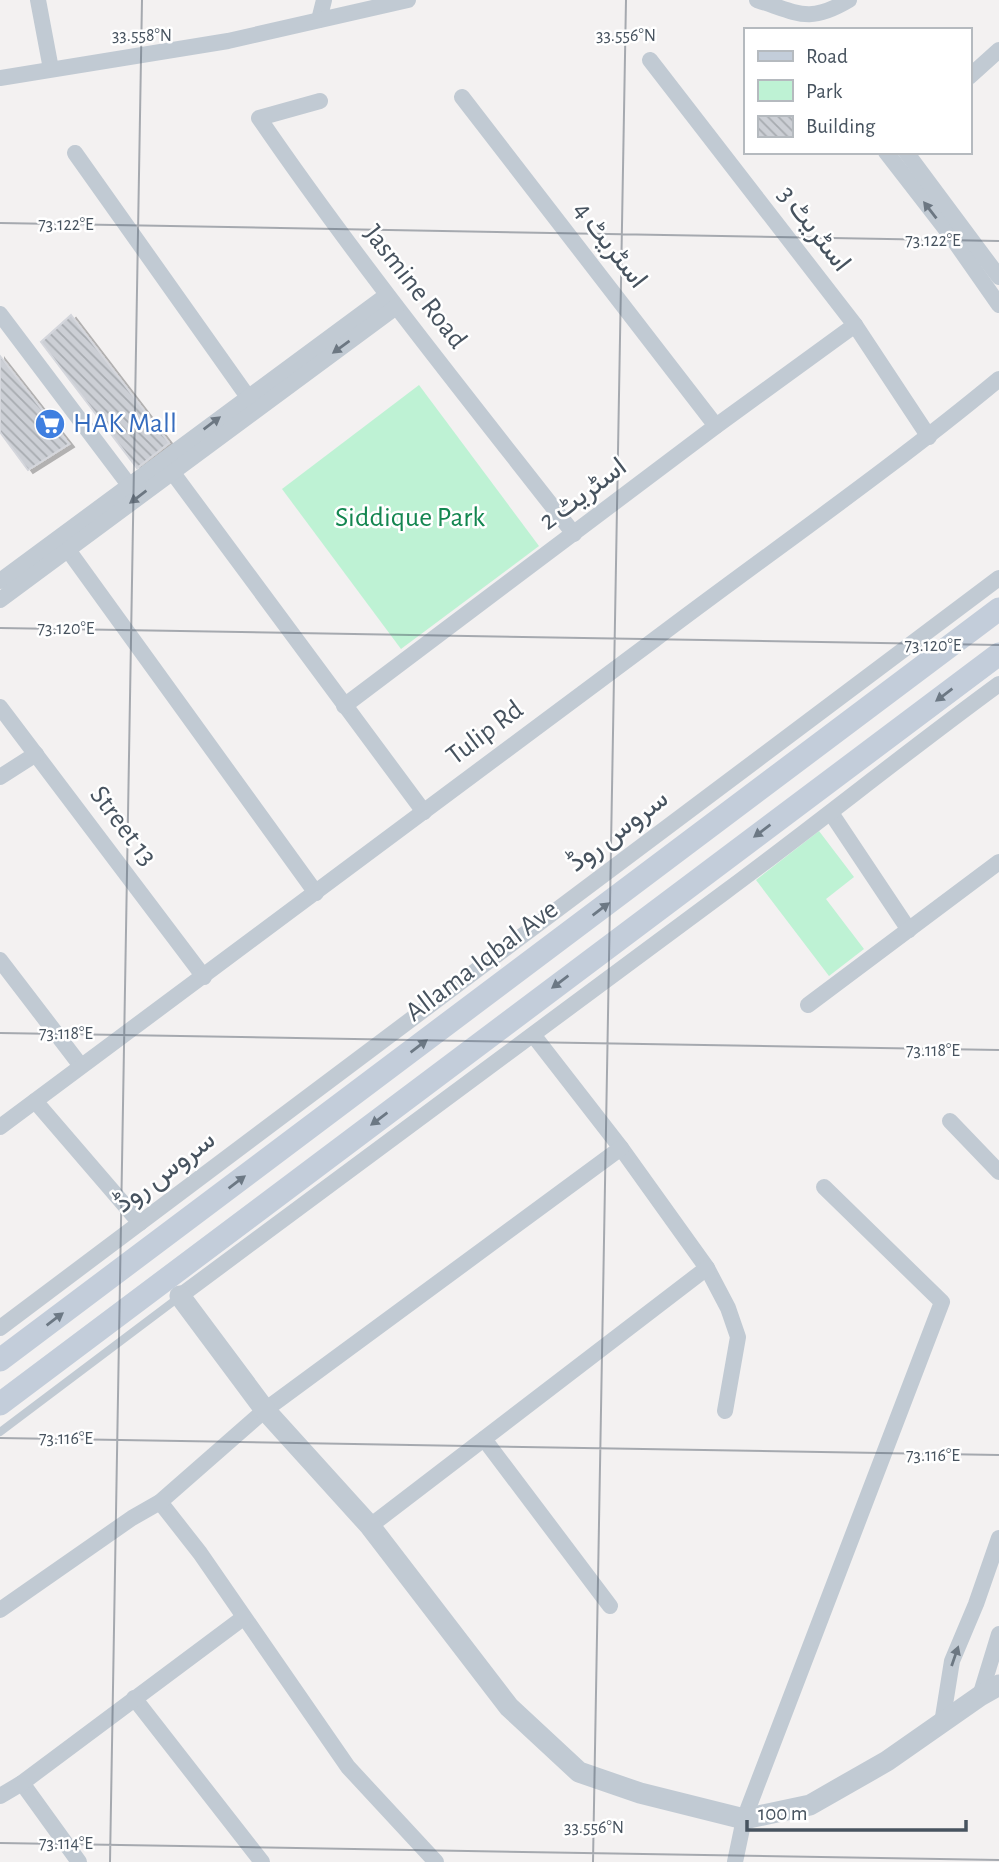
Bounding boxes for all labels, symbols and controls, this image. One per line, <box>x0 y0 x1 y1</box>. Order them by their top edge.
text: 33.558°N <box>112 27 172 45</box>
text: 33.556°N <box>596 27 656 45</box>
legend <box>744 28 971 154</box>
text: Road <box>806 46 848 67</box>
text: Park <box>806 81 843 102</box>
text: Building <box>806 116 876 137</box>
street label: اسٹریٹ 3 <box>771 181 856 278</box>
street label: اسٹریٹ 4 <box>566 196 652 295</box>
one-way arrow <box>923 201 938 219</box>
text: 73.122°E <box>38 216 94 234</box>
street label: Jasmine Road <box>358 220 472 354</box>
text: 73.122°E <box>905 232 961 250</box>
one-way arrow <box>332 340 350 354</box>
supermarket icon: HAK Mall <box>33 407 67 441</box>
place label: HAK Mall <box>73 410 177 438</box>
one-way arrow <box>202 416 221 430</box>
street label: اسٹریٹ 2 <box>534 452 633 537</box>
one-way arrow <box>129 490 148 504</box>
park label: Siddique Park <box>335 504 485 532</box>
text: 73.120°E <box>38 620 95 638</box>
text: 73.120°E <box>905 637 962 655</box>
one-way arrow <box>935 688 953 702</box>
street label: Tulip Rd <box>442 695 528 771</box>
street label: Street 13 <box>84 781 162 871</box>
street label: سروس روڈ <box>562 784 675 879</box>
one-way arrow <box>753 824 771 838</box>
street label: Allama Iqbal Ave <box>401 895 563 1027</box>
one-way arrow <box>591 902 609 917</box>
one-way arrow <box>552 975 570 990</box>
text: 73.118°E <box>39 1025 93 1043</box>
one-way arrow <box>409 1038 427 1053</box>
text: 73.118°E <box>906 1042 960 1060</box>
one-way arrow <box>369 1112 388 1126</box>
street label: سروس روڈ <box>109 1125 222 1220</box>
one-way arrow <box>228 1176 246 1190</box>
one-way arrow <box>45 1311 63 1326</box>
text: 73.116°E <box>39 1430 93 1448</box>
text: 73.116°E <box>906 1447 960 1465</box>
one-way arrow <box>950 1646 961 1667</box>
scale bar <box>747 1788 966 1832</box>
text: 100 m <box>758 1803 808 1824</box>
text: 33.556°N <box>564 1819 624 1837</box>
text: 73.114°E <box>39 1835 93 1853</box>

